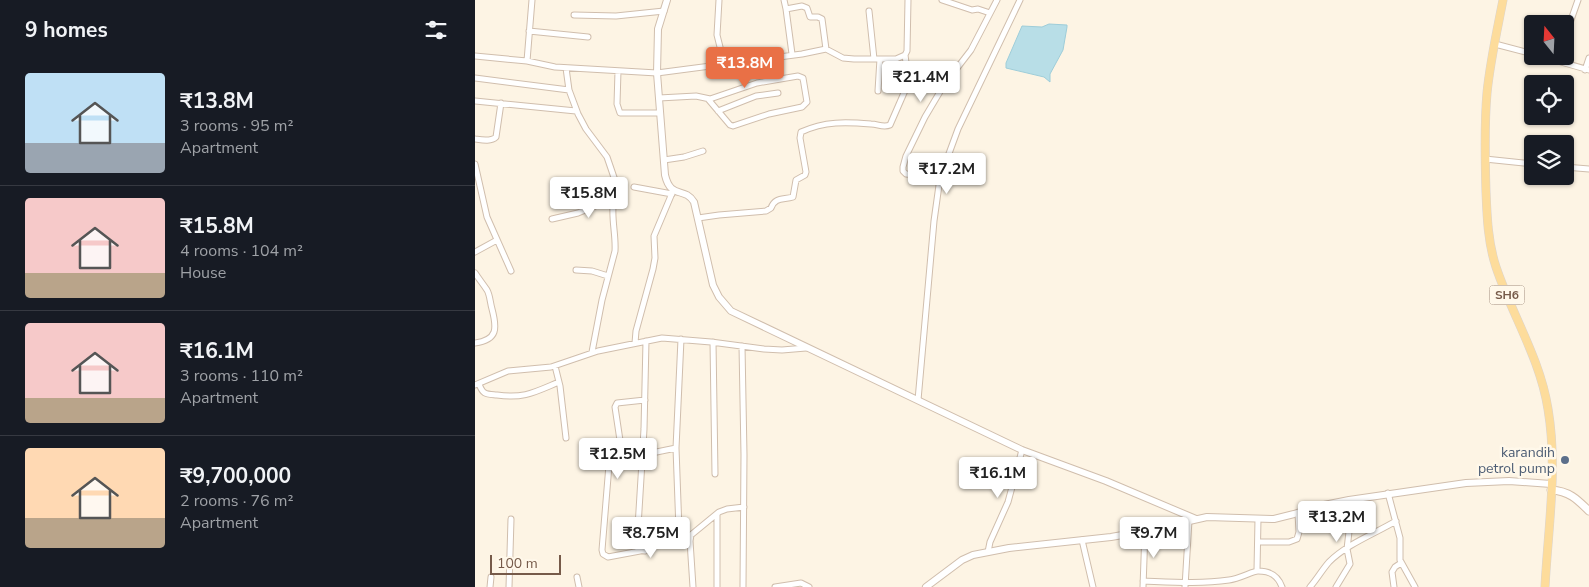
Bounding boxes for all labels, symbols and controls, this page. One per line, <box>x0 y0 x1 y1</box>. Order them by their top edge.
north arrow <box>1524 15 1574 65</box>
map controls <box>1524 15 1574 185</box>
text: 9 homes <box>25 16 108 44</box>
icon: filters <box>422 16 450 44</box>
pin: ₹13.8M <box>704 46 786 89</box>
text: ₹13.8M <box>717 52 773 74</box>
pin: ₹21.4M <box>880 61 962 103</box>
text: ₹21.4M <box>893 66 949 88</box>
button: locate <box>1524 75 1574 125</box>
text: ₹13.8M <box>180 87 254 115</box>
icon: home <box>65 93 125 153</box>
text: 3 rooms · 95 m² <box>180 115 293 137</box>
button: layers <box>1524 135 1574 185</box>
text: Apartment <box>180 137 258 159</box>
pin: ₹17.2M <box>906 152 988 195</box>
text: ₹17.2M <box>919 158 975 180</box>
pin: ₹15.8M <box>548 176 630 219</box>
text: ₹15.8M <box>561 182 617 204</box>
text: ₹15.8M <box>180 212 254 240</box>
icon: home <box>65 218 125 278</box>
text: 4 rooms · 104 m² <box>180 240 303 262</box>
text: House <box>180 262 226 284</box>
road number: SH6 <box>1489 286 1525 304</box>
text: ₹16.1M <box>180 337 254 365</box>
icon: home <box>65 343 125 403</box>
text: 3 rooms · 110 m² <box>180 365 303 387</box>
text: Apartment <box>180 387 258 409</box>
pin: ₹12.5M <box>577 438 659 480</box>
text: ₹12.5M <box>590 443 646 465</box>
place label: karandih petrol pump <box>1478 443 1555 478</box>
marker: karandih petrol pump <box>1559 454 1571 466</box>
pin: ₹16.1M <box>957 456 1039 499</box>
text: ₹9,700,000 <box>180 462 291 490</box>
text: ₹16.1M <box>970 462 1026 484</box>
icon: home <box>65 468 125 528</box>
text: 2 rooms · 76 m² <box>180 490 293 512</box>
pin: ₹13.2M <box>1296 500 1378 543</box>
text: ₹13.2M <box>1309 506 1365 528</box>
text: Apartment <box>180 512 258 534</box>
pin: ₹8.75M <box>610 516 692 559</box>
pin: ₹9.7M <box>1119 516 1189 559</box>
text: ₹8.75M <box>623 522 679 544</box>
text: ₹9.7M <box>1131 522 1177 544</box>
scale bar <box>490 552 561 575</box>
text: 100 m <box>497 554 538 573</box>

